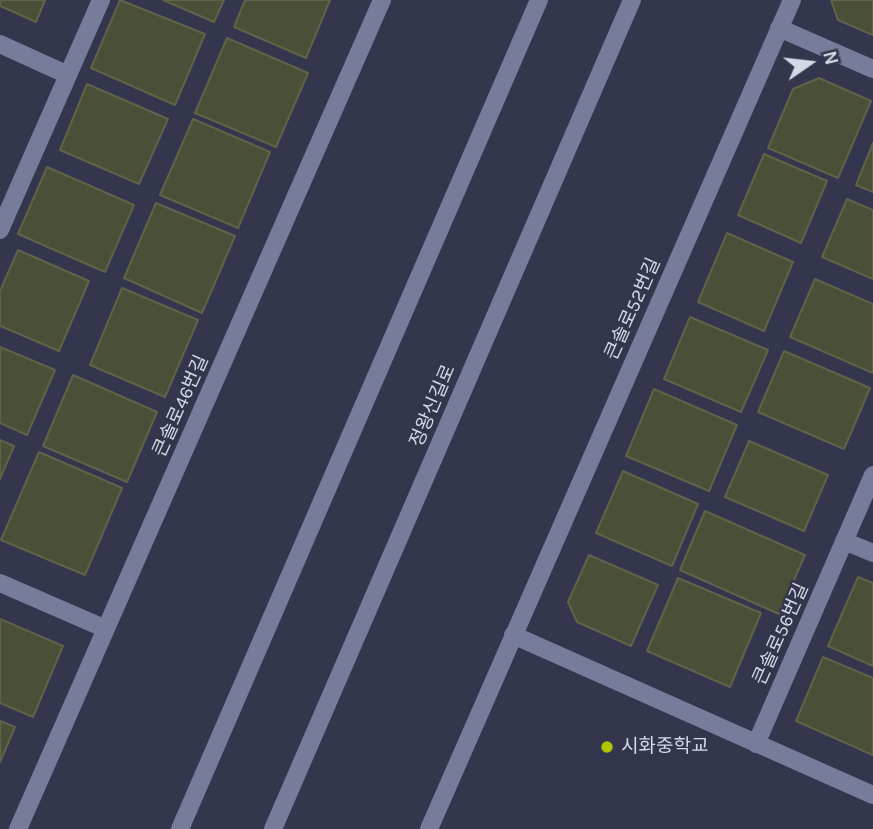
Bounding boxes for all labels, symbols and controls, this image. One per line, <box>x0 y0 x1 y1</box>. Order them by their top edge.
north arrow <box>775 28 845 98</box>
text: N <box>818 49 843 67</box>
street label: 큰솔로52번길 <box>600 255 666 363</box>
street label: 큰솔로46번길 <box>148 352 214 460</box>
street label: 정왕신길로 <box>405 361 461 451</box>
street label: 큰솔로56번길 <box>748 580 814 688</box>
place label: 시화중학교 <box>621 736 708 758</box>
marker: 시화중학교 <box>599 739 615 755</box>

